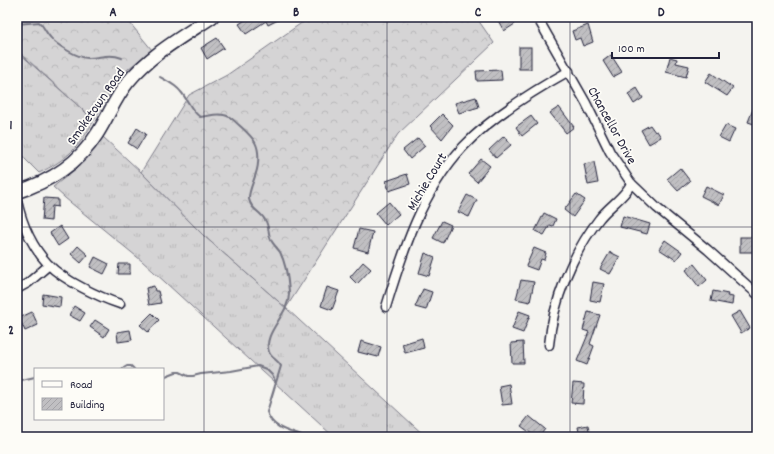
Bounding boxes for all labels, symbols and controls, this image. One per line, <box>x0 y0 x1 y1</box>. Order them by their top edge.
text: A <box>109 4 117 23</box>
text: B <box>293 4 299 23</box>
text: C <box>475 4 482 23</box>
text: D <box>658 4 665 23</box>
scale bar <box>612 34 719 60</box>
text: 100 m <box>618 41 645 58</box>
street label: Smoketown Road <box>63 64 131 150</box>
street label: Chancellor Drive <box>582 83 641 169</box>
text: 1 <box>10 117 13 136</box>
street label: Michie Court <box>403 149 453 215</box>
text: 2 <box>8 322 14 341</box>
legend <box>34 368 164 420</box>
text: Road <box>70 377 92 394</box>
text: Building <box>70 397 105 414</box>

